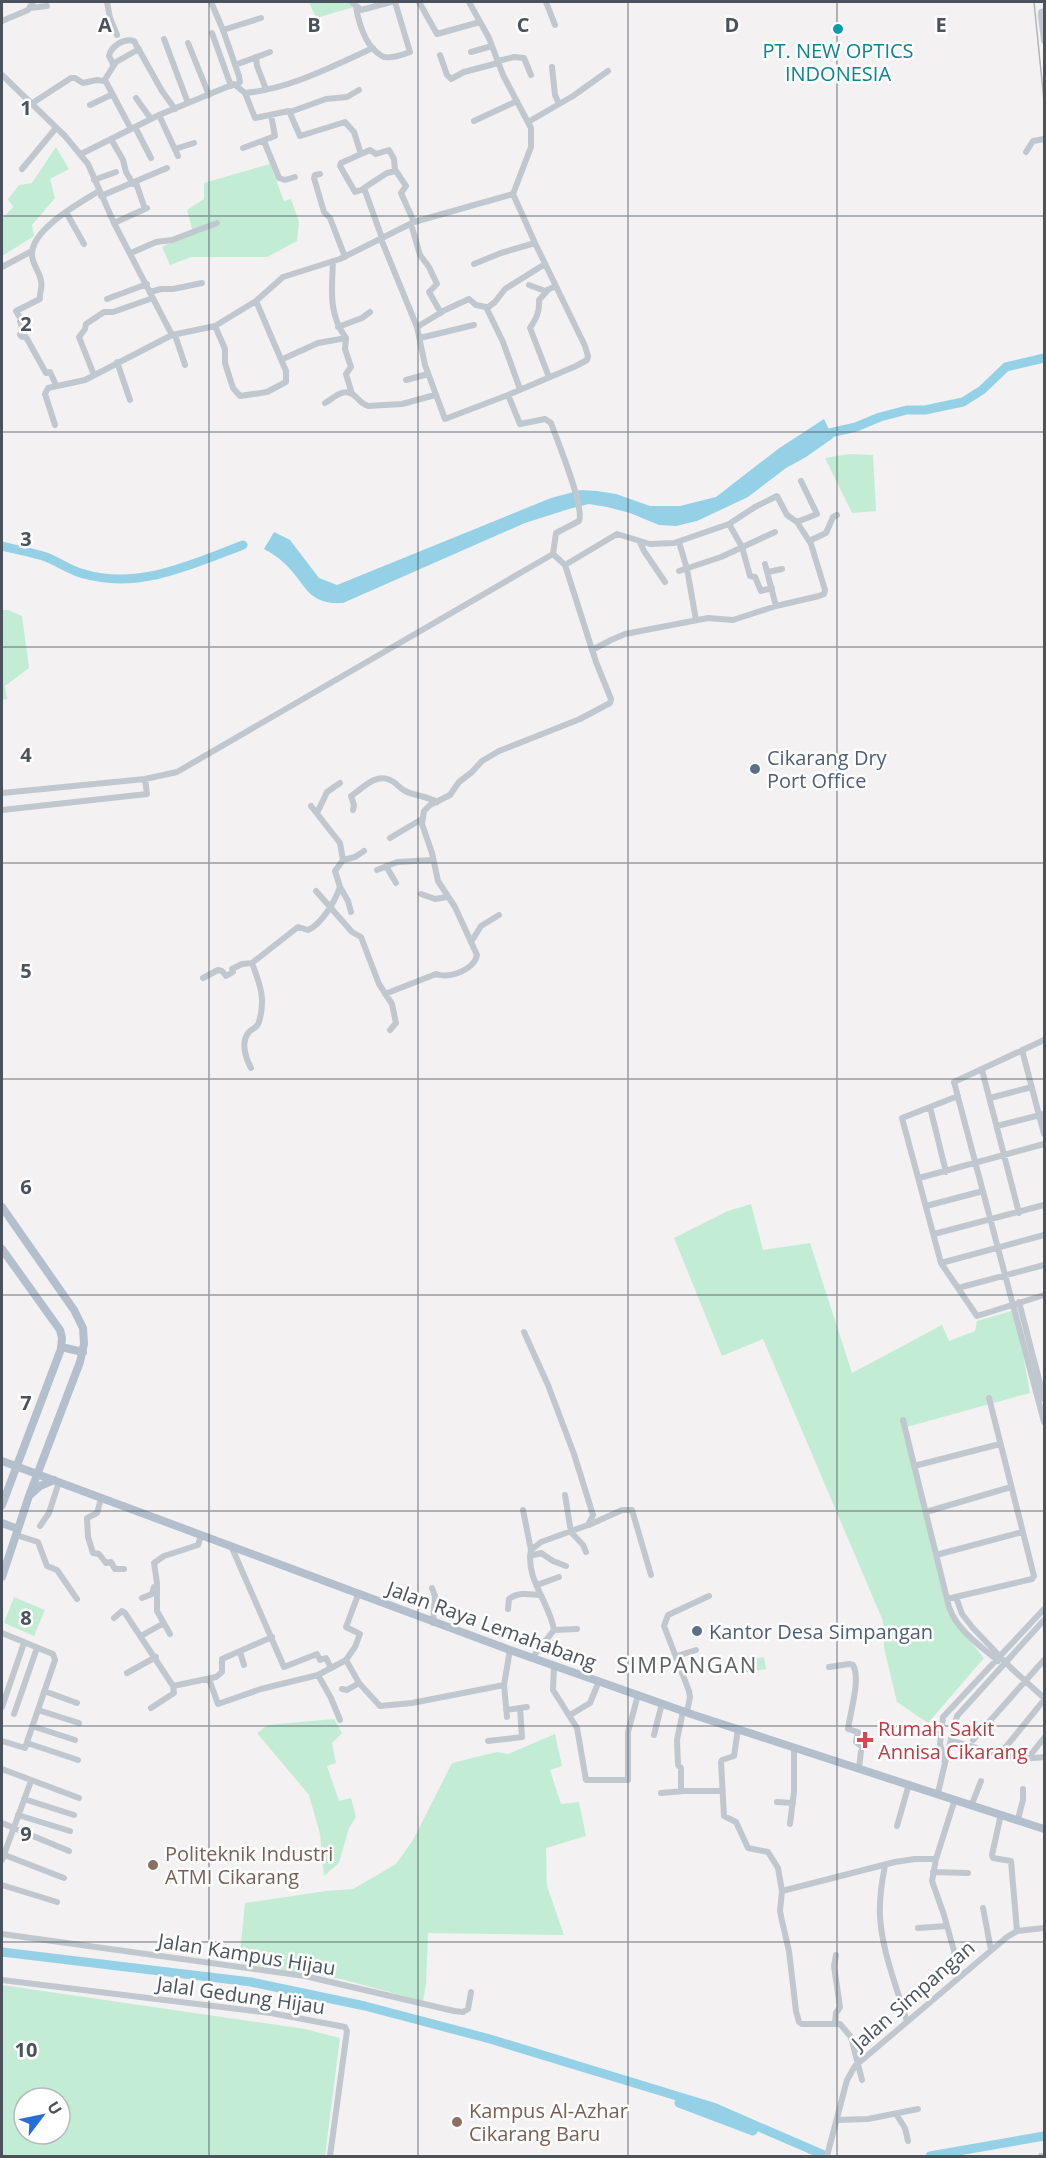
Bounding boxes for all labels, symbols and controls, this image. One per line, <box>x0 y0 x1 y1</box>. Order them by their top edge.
text: A <box>98 11 112 38</box>
text: B <box>307 11 321 38</box>
text: C <box>517 11 530 38</box>
text: D <box>725 11 739 38</box>
text: E <box>935 11 947 38</box>
marker: PT. NEW OPTICS INDONESIA <box>831 22 845 36</box>
place label: PT. NEW OPTICS INDONESIA <box>762 37 914 87</box>
text: 1 <box>20 94 32 121</box>
text: 2 <box>20 310 32 337</box>
text: 3 <box>20 525 32 552</box>
text: 4 <box>20 741 32 768</box>
place label: Cikarang Dry Port Office <box>767 744 888 794</box>
marker: Cikarang Dry Port Office <box>748 762 762 776</box>
text: 5 <box>20 957 32 984</box>
text: 6 <box>20 1173 32 1200</box>
text: 7 <box>20 1389 32 1416</box>
street label: Jalan Raya Lemahabang <box>382 1574 601 1676</box>
text: 8 <box>20 1604 32 1631</box>
place label: Kantor Desa Simpangan <box>709 1618 933 1645</box>
marker: Kantor Desa Simpangan <box>690 1624 704 1638</box>
district label: SIMPANGAN <box>616 1649 758 1679</box>
place label: Rumah Sakit Annisa Cikarang <box>878 1715 1028 1765</box>
marker: Rumah Sakit Annisa Cikarang <box>856 1731 874 1749</box>
text: 9 <box>20 1820 32 1847</box>
place label: Politeknik Industri ATMI Cikarang <box>165 1840 333 1890</box>
marker: Politeknik Industri ATMI Cikarang <box>146 1858 160 1872</box>
street label: Jalan Kampus Hijau <box>154 1926 338 1981</box>
street label: Jalan Simpangan <box>844 1934 980 2057</box>
street label: Jalal Gedung Hijau <box>153 1970 327 2020</box>
text: 10 <box>15 2036 37 2063</box>
north arrow <box>12 2086 72 2146</box>
text: U <box>42 2097 67 2119</box>
place label: Kampus Al-Azhar Cikarang Baru <box>469 2097 628 2147</box>
marker: Kampus Al-Azhar Cikarang Baru <box>450 2115 464 2129</box>

